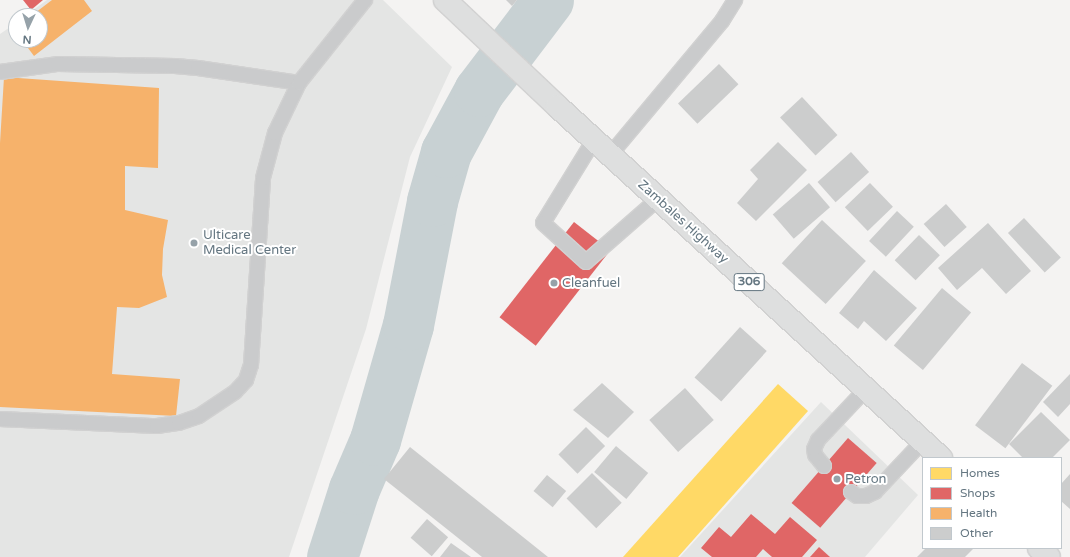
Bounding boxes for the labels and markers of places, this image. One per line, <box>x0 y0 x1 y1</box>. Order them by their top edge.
place label: Ulticare Medical Center <box>203 228 296 259</box>
marker: Ulticare Medical Center <box>188 237 200 249</box>
place label: Cleanfuel <box>562 275 620 291</box>
marker: Cleanfuel <box>549 278 559 288</box>
place label: Petron <box>845 471 886 487</box>
marker: Petron <box>832 474 842 484</box>

